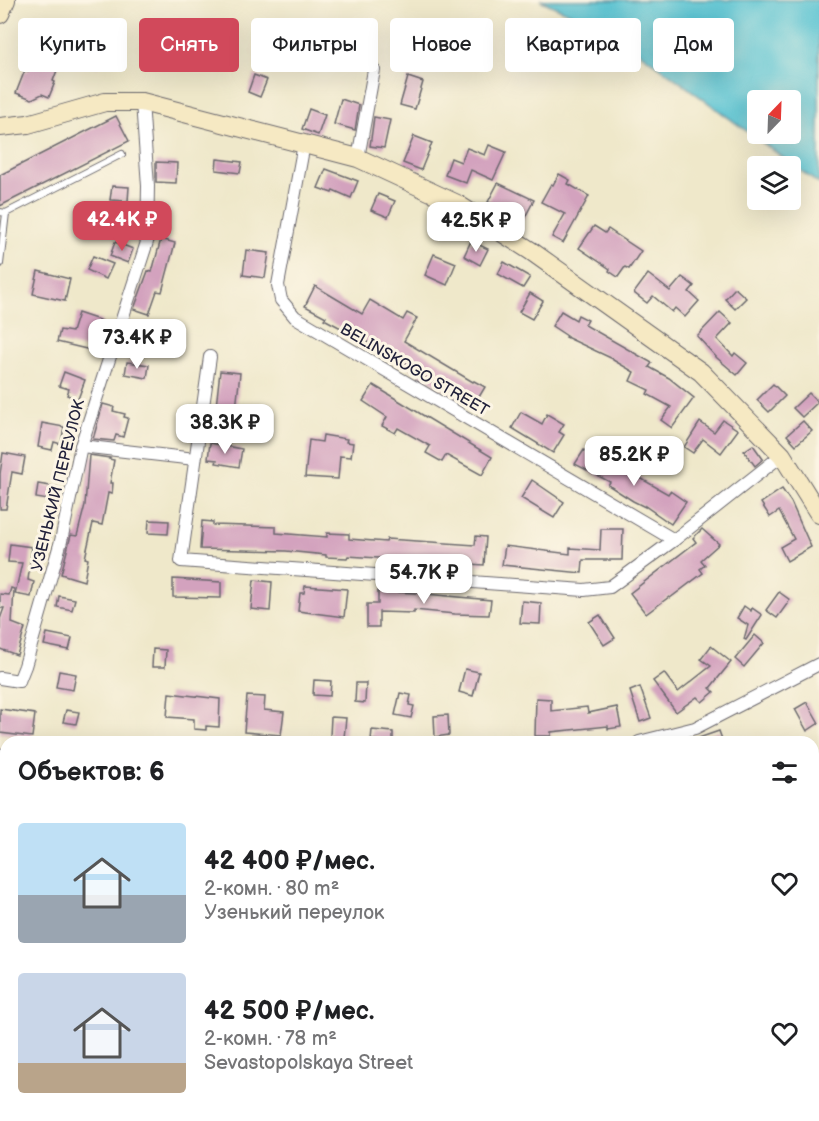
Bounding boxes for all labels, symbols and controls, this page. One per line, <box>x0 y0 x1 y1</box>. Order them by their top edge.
chip: Купить <box>18 18 127 72</box>
chip: Снять <box>139 18 239 72</box>
chip: Фильтры <box>251 18 378 72</box>
chip: Новое <box>390 18 493 72</box>
chip: Квартира <box>505 18 641 72</box>
chip: Дом <box>653 18 734 72</box>
north arrow <box>747 90 801 144</box>
map controls <box>747 90 801 210</box>
button: layers <box>747 156 801 210</box>
pin: 42.4K ₽ <box>67 201 177 252</box>
pin: 42.5K ₽ <box>421 202 531 253</box>
text: 42.4K ₽ <box>87 208 157 232</box>
text: 42.5K ₽ <box>441 209 511 233</box>
pin: 73.4K ₽ <box>82 319 192 370</box>
street label: BELINSKOGO STREET <box>336 320 492 421</box>
text: 73.4K ₽ <box>102 326 172 350</box>
street label: УЗЕНЬКИЙ ПЕРЕУЛОК <box>28 397 89 573</box>
pin: 38.3K ₽ <box>170 404 280 455</box>
text: 38.3K ₽ <box>190 411 260 435</box>
pin: 85.2K ₽ <box>579 436 689 487</box>
text: 85.2K ₽ <box>599 443 669 467</box>
pin: 54.7K ₽ <box>369 554 479 605</box>
text: 54.7K ₽ <box>389 561 459 585</box>
icon: filters <box>768 756 801 789</box>
text: Объектов: 6 <box>18 757 165 788</box>
text: 42 400 ₽/мес. <box>204 846 375 877</box>
icon: home <box>66 847 138 919</box>
icon: heart <box>768 867 801 900</box>
text: 2-комн. · 80 m² <box>204 877 339 901</box>
text: Узенький переулок <box>204 901 384 925</box>
text: 42 500 ₽/мес. <box>204 996 375 1027</box>
icon: home <box>66 997 138 1069</box>
icon: heart <box>768 1017 801 1050</box>
text: 2-комн. · 78 m² <box>204 1027 337 1051</box>
text: Sevastopolskaya Street <box>204 1051 413 1075</box>

